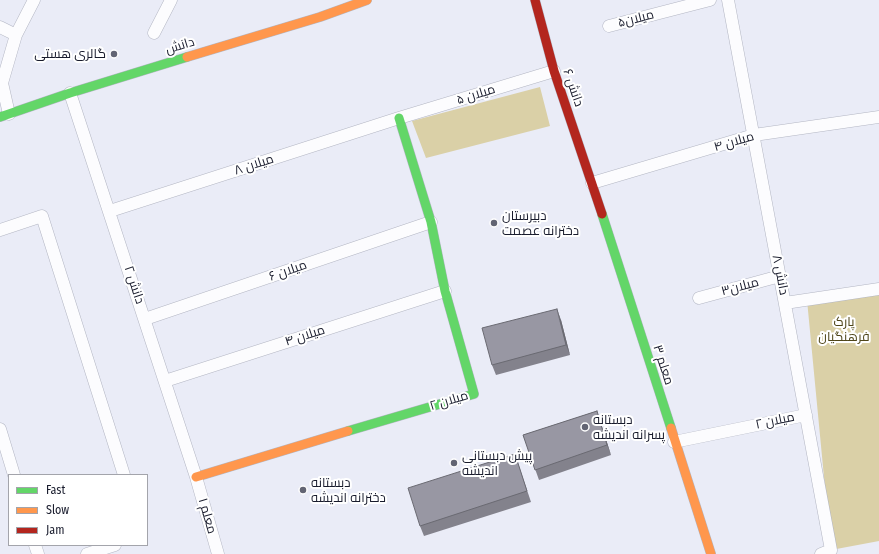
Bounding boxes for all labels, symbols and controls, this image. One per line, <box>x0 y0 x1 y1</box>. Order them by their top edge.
street label: میلان۵ <box>616 7 656 31</box>
street label: دانش <box>164 34 196 58</box>
place label: گالری هستی <box>34 46 106 62</box>
marker: گالری هستی <box>109 49 119 59</box>
street label: دانش ۶ <box>559 67 587 109</box>
street label: میلان ۵ <box>455 82 497 108</box>
street label: میلان ۴ <box>712 129 756 155</box>
street label: میلان ۸ <box>232 151 276 179</box>
place label: دبیرستان دخترانه عصمت <box>502 208 579 239</box>
marker: دبیرستان دخترانه عصمت <box>489 218 499 228</box>
street label: دانش ۸ <box>768 254 792 296</box>
street label: میلان ۶ <box>267 257 309 285</box>
street label: دانش ۲ <box>120 264 148 306</box>
street label: میلان۳ <box>719 275 761 299</box>
park label: پارک فرهنگیان <box>818 314 870 345</box>
street label: میلان ۴ <box>283 322 327 350</box>
street label: معلم ۳ <box>649 343 677 387</box>
street label: میلان ۲ <box>428 388 470 414</box>
street label: میلان ۲ <box>754 409 796 433</box>
place label: دبستانه پسرانه اندیشه <box>593 412 665 443</box>
marker: دبستانه پسرانه اندیشه <box>580 422 590 432</box>
place label: پیش دبستانی اندیشه <box>462 448 532 479</box>
marker: پیش دبستانی اندیشه <box>449 458 459 468</box>
legend <box>8 474 148 546</box>
place label: دبستانه دخترانه اندیشه <box>311 475 386 506</box>
text: Fast <box>46 483 65 497</box>
marker: دبستانه دخترانه اندیشه <box>298 485 308 495</box>
street label: معلم ۱ <box>195 496 219 536</box>
text: Slow <box>46 503 69 517</box>
text: Jam <box>46 523 64 537</box>

